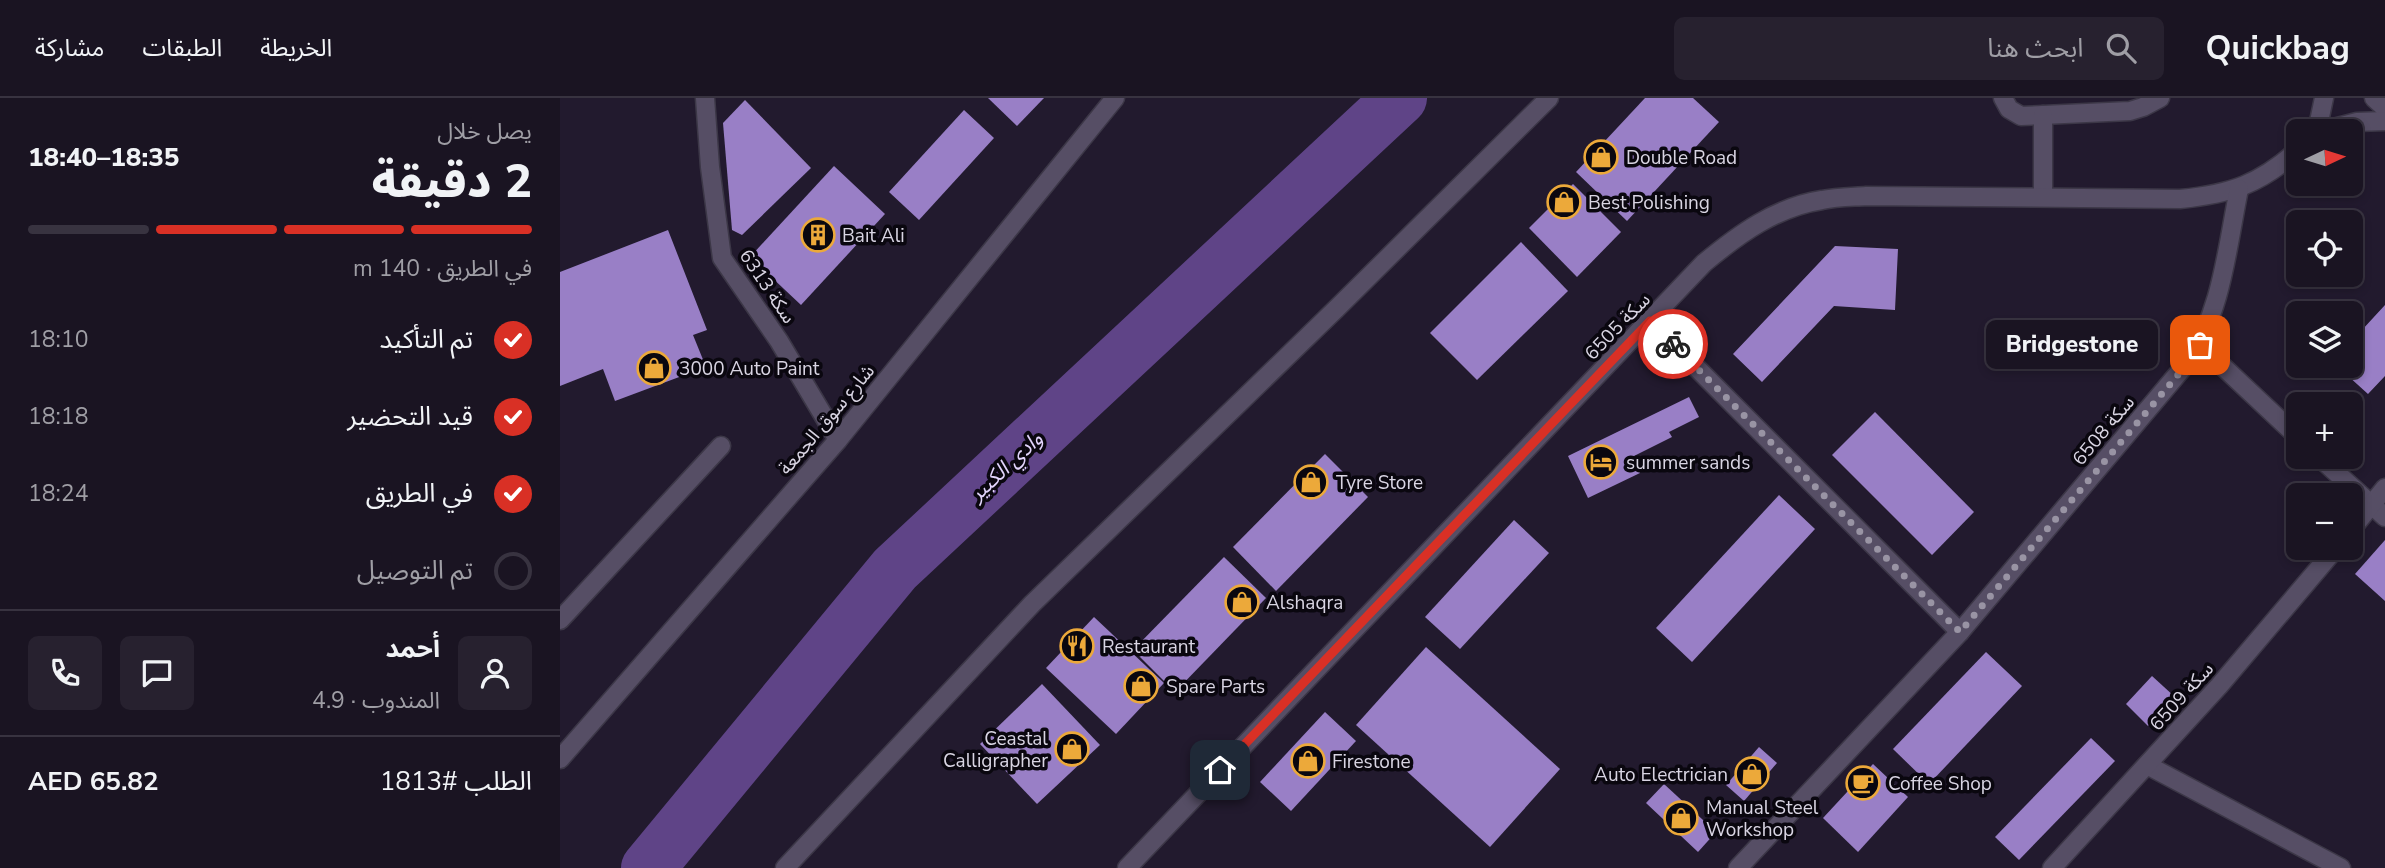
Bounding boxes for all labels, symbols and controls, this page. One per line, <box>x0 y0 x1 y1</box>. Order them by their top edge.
search box <box>1674 17 2164 80</box>
text: Quickbag <box>2206 26 2350 71</box>
icon: search <box>2102 29 2140 67</box>
text: ابحث هنا <box>1987 31 2084 66</box>
text: مشاركة <box>35 32 104 64</box>
text: الطبقات <box>142 32 222 64</box>
text: الخريطة <box>260 32 332 64</box>
text: يصل خلال <box>437 116 532 147</box>
north arrow <box>2286 119 2362 196</box>
map controls <box>2286 119 2363 560</box>
shop icon: Double Road <box>1582 138 1620 176</box>
text: 18:35–18:40 <box>28 140 179 175</box>
place label: Double Road <box>1626 145 1737 171</box>
text: 2 دقيقة <box>371 150 532 213</box>
shop icon: Best Polishing <box>1545 183 1583 221</box>
place label: Best Polishing <box>1588 190 1710 216</box>
button: locate <box>2286 210 2363 287</box>
building icon: Bait Ali <box>799 216 837 254</box>
place label: Bait Ali <box>842 223 905 249</box>
street label: سكة 6313 <box>733 244 802 329</box>
text: في الطريق · 140 m <box>353 253 532 284</box>
street label: سكة 6505 <box>1579 287 1656 366</box>
button: layers <box>2286 301 2363 378</box>
courier <box>1638 309 1708 379</box>
pin <box>2170 315 2230 375</box>
callout: Bridgestone <box>1986 320 2158 370</box>
icon: check <box>494 321 532 359</box>
text: تم التأكيد <box>380 322 473 357</box>
text: 18:10 <box>28 324 88 355</box>
icon: bike <box>1654 325 1692 363</box>
icon: bag <box>2181 326 2219 364</box>
text: Bridgestone <box>2006 329 2138 360</box>
shop icon: 3000 Auto Paint <box>635 349 673 387</box>
place label: 3000 Auto Paint <box>679 356 820 382</box>
street label: شارع سوق الجمعة <box>773 359 881 480</box>
street label: سكة 6508 <box>2067 390 2141 471</box>
button: + <box>2286 392 2363 469</box>
icon: check <box>494 398 532 436</box>
text: قيد التحضير <box>347 399 473 434</box>
text: 18:18 <box>28 401 88 432</box>
water label: وادي الكبير <box>962 425 1050 510</box>
hotel icon: summer sands <box>1582 443 1620 481</box>
place label: summer sands <box>1626 450 1750 476</box>
shop icon: Tyre Store <box>1292 463 1330 501</box>
place label: Tyre Store <box>1336 470 1423 496</box>
icon: check <box>494 475 532 513</box>
text: في الطريق <box>366 476 473 511</box>
text: 18:24 <box>28 478 88 509</box>
button: − <box>2286 483 2363 560</box>
text: تم التوصيل <box>357 553 473 588</box>
shop icon: Alshaqra <box>1223 583 1261 621</box>
place label: Alshaqra <box>1266 590 1343 616</box>
restaurant icon: Restaurant <box>1058 627 1096 665</box>
text: أحمد <box>386 631 440 666</box>
place label: Restaurant <box>1102 634 1196 660</box>
button: phone <box>28 636 102 710</box>
button: chat <box>120 636 194 710</box>
button: person <box>458 636 532 710</box>
street label: سكة 6509 <box>2144 657 2220 737</box>
shop icon: Spare Parts <box>1122 667 1160 705</box>
place label: Spare Parts <box>1166 674 1265 700</box>
text: المندوب · 4.9 <box>312 685 440 716</box>
place label: Ceastal Calligrapher <box>943 726 1048 774</box>
shop icon: Ceastal Calligrapher <box>1053 730 1091 768</box>
pin <box>1190 740 1250 800</box>
shop icon: Firestone <box>1289 742 1327 780</box>
place label: Firestone <box>1332 749 1411 775</box>
icon: home <box>1201 751 1239 789</box>
shop icon: Auto Electrician <box>1733 755 1771 793</box>
place label: Auto Electrician <box>1594 762 1728 788</box>
text: AED 65.82 <box>28 764 159 799</box>
text: الطلب #1813 <box>380 764 532 799</box>
cafe icon: Coffee Shop <box>1844 764 1882 802</box>
place label: Coffee Shop <box>1888 771 1992 797</box>
place label: Manual Steel Workshop <box>1706 795 1819 843</box>
shop icon: Manual Steel Workshop <box>1662 799 1700 837</box>

